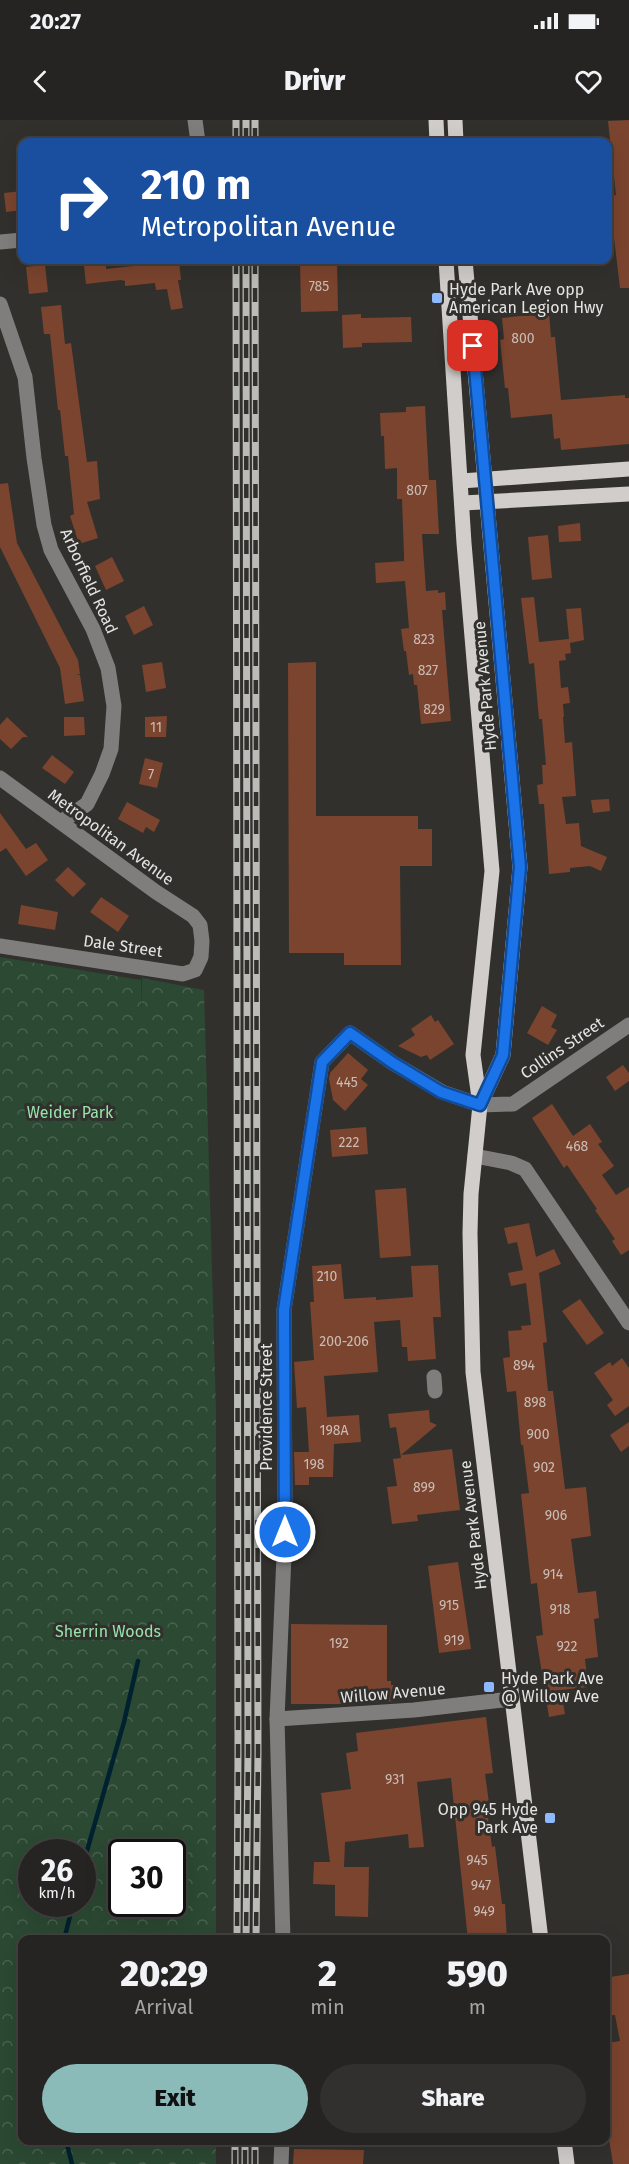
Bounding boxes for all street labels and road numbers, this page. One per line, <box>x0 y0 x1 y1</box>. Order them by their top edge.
street label: Arborfield Road <box>56 526 122 636</box>
street label: Hyde Park Avenue <box>470 620 500 752</box>
street label: Metropolitan Avenue <box>44 785 178 889</box>
street label: Dale Street <box>82 931 164 961</box>
street label: Collins Street <box>517 1013 607 1083</box>
street label: Providence Street <box>257 1343 276 1471</box>
street label: Hyde Park Avenue <box>456 1459 490 1591</box>
street label: Willow Avenue <box>340 1679 446 1707</box>

